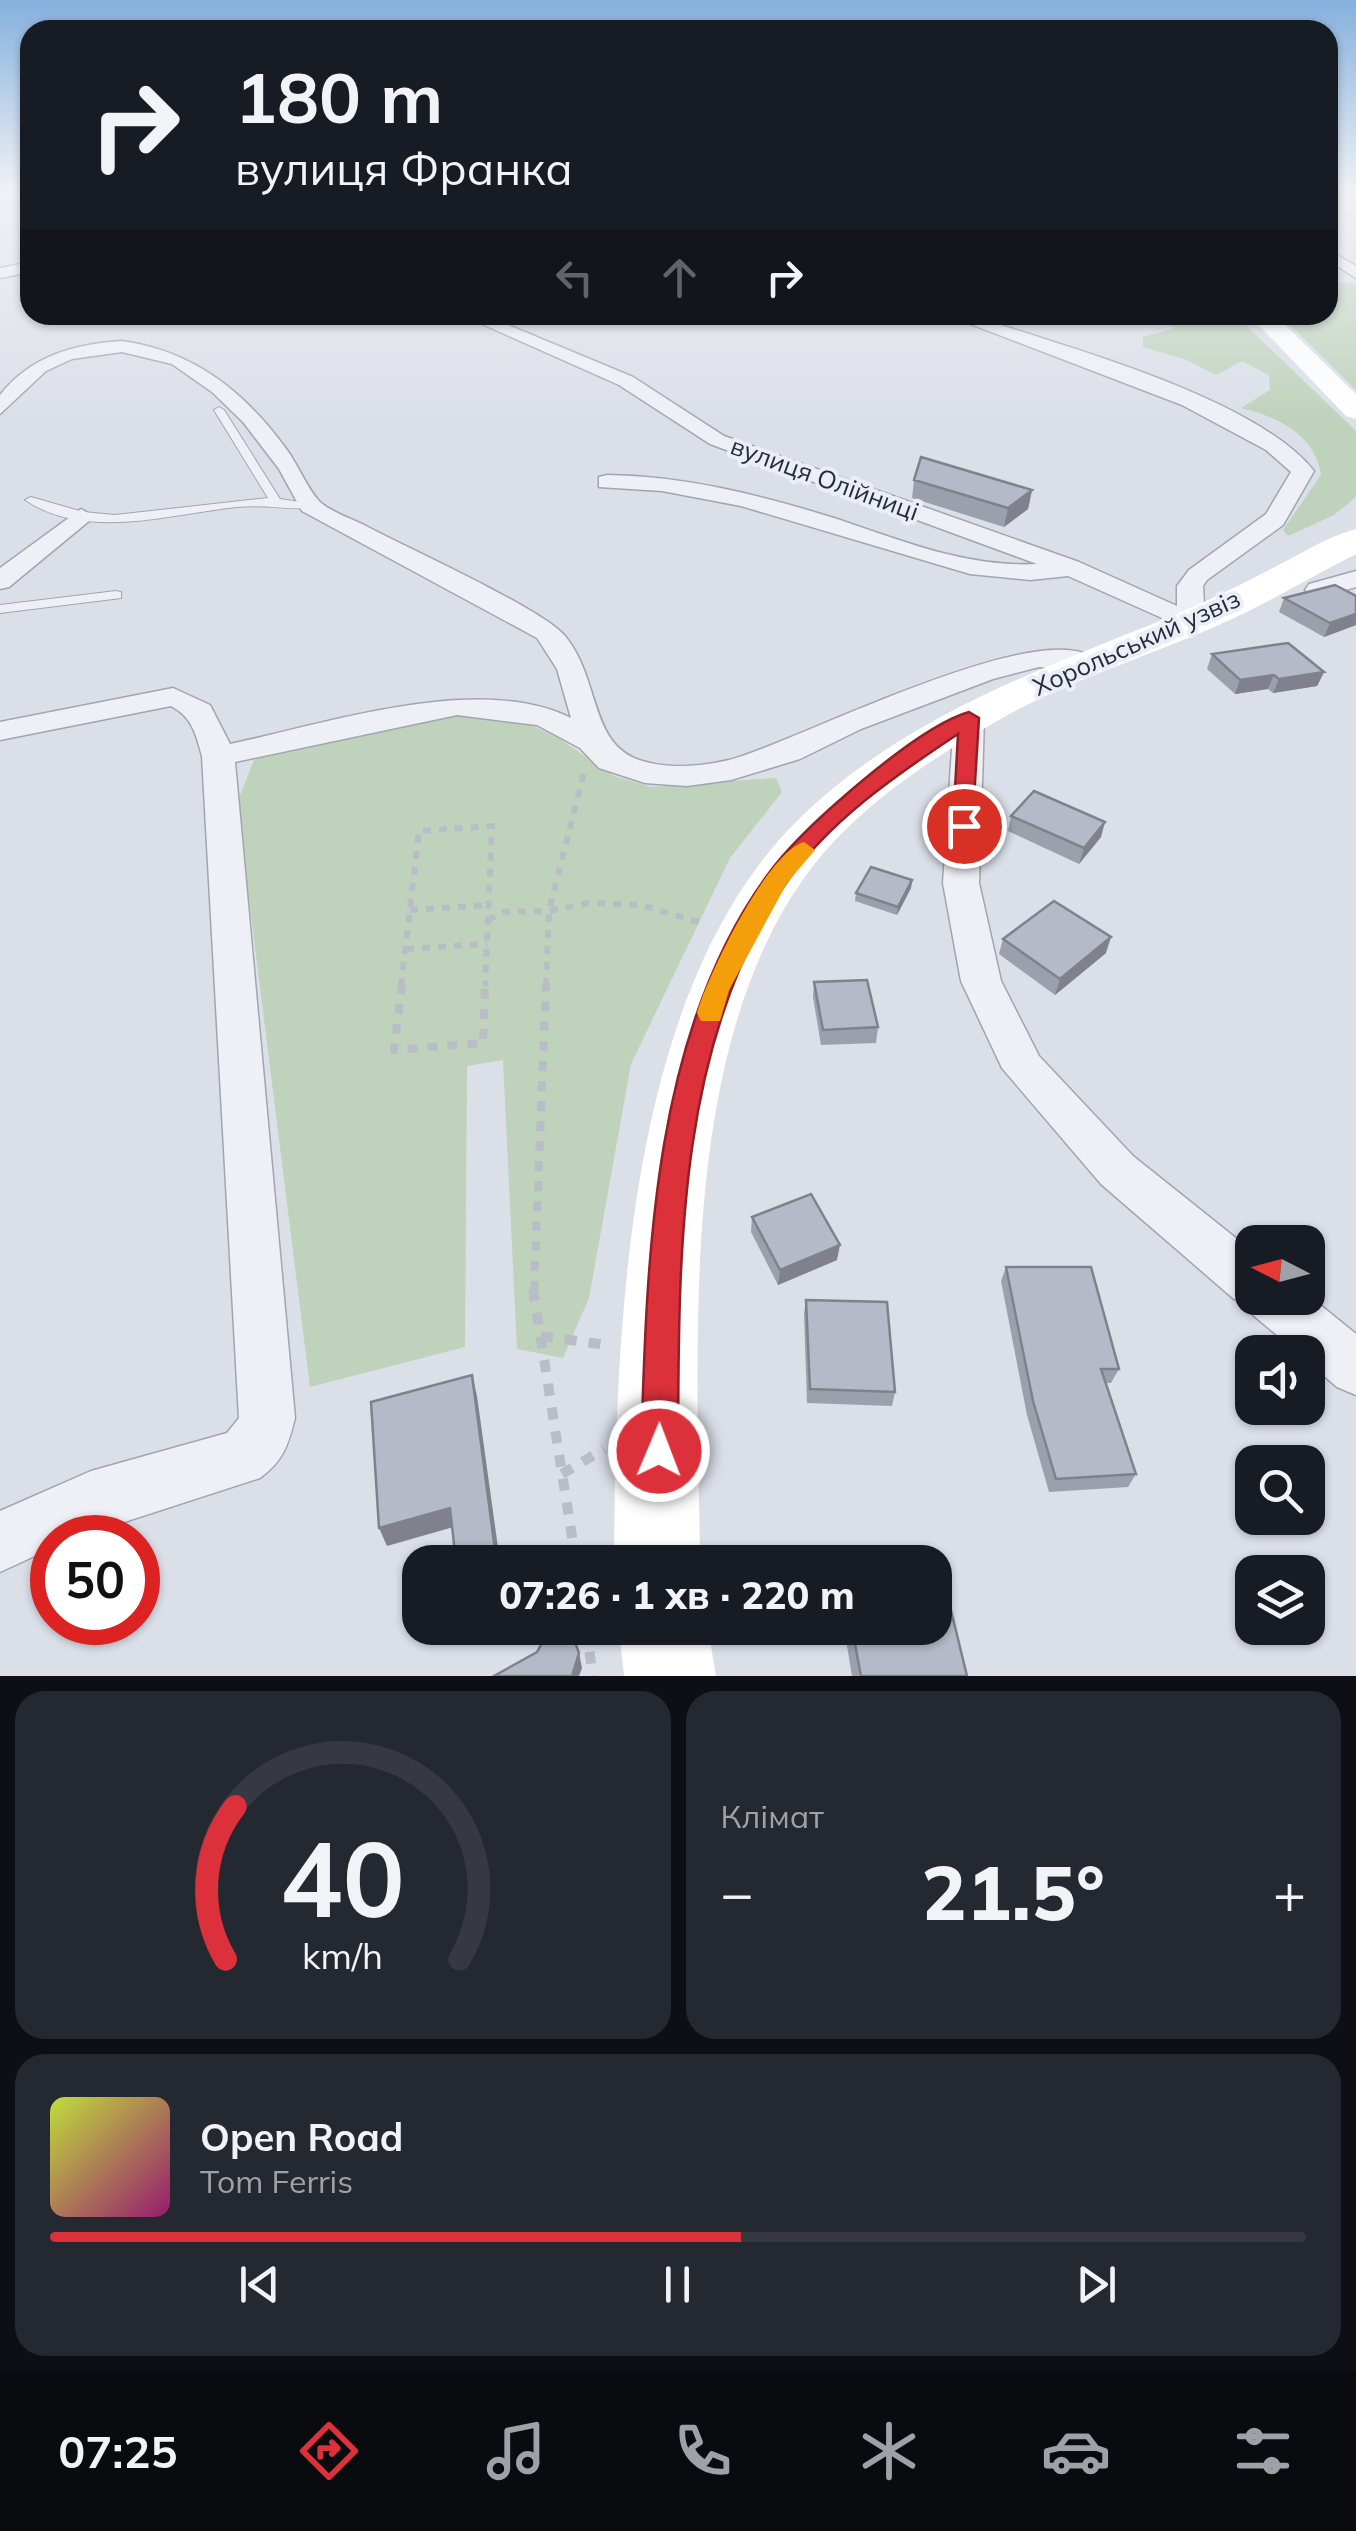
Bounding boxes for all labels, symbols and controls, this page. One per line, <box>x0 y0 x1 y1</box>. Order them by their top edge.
text: 180 m <box>235 53 443 141</box>
icon: right <box>70 60 200 190</box>
text: вулиця Франка <box>235 140 573 196</box>
icon: left <box>547 250 602 305</box>
icon: ahead <box>652 250 707 305</box>
icon: right <box>757 250 812 305</box>
street label: вулиця Олійниці <box>727 430 923 526</box>
street label: Хорольський узвіз <box>1028 582 1244 702</box>
pin <box>922 784 1007 869</box>
icon: arrive <box>937 799 992 854</box>
north arrow <box>1235 1225 1325 1315</box>
map controls <box>1235 1225 1325 1645</box>
button: sound <box>1235 1335 1325 1425</box>
position arrow <box>607 1399 711 1503</box>
button: search <box>1235 1445 1325 1535</box>
speed limit sign: 50 <box>30 1515 160 1645</box>
button: layers <box>1235 1555 1325 1645</box>
text: 07:26 · 1 хв · 220 m <box>499 1571 855 1619</box>
text: Клімат <box>721 1796 824 1836</box>
text: 40 <box>280 1812 405 1943</box>
text: 21.5° <box>922 1845 1105 1939</box>
text: − <box>721 1858 754 1927</box>
text: + <box>1273 1858 1306 1927</box>
text: km/h <box>302 1933 383 1978</box>
text: Open Road <box>200 2113 403 2161</box>
text: Tom Ferris <box>200 2161 353 2201</box>
icon: previous <box>232 2257 287 2312</box>
icon: pause <box>650 2257 705 2312</box>
icon: next <box>1069 2257 1124 2312</box>
icon: directions <box>294 2416 364 2486</box>
icon: music <box>481 2416 551 2486</box>
icon: phone <box>668 2416 738 2486</box>
icon: climate <box>854 2416 924 2486</box>
icon: car <box>1041 2416 1111 2486</box>
icon: filters <box>1228 2416 1298 2486</box>
text: 07:25 <box>58 2423 178 2479</box>

